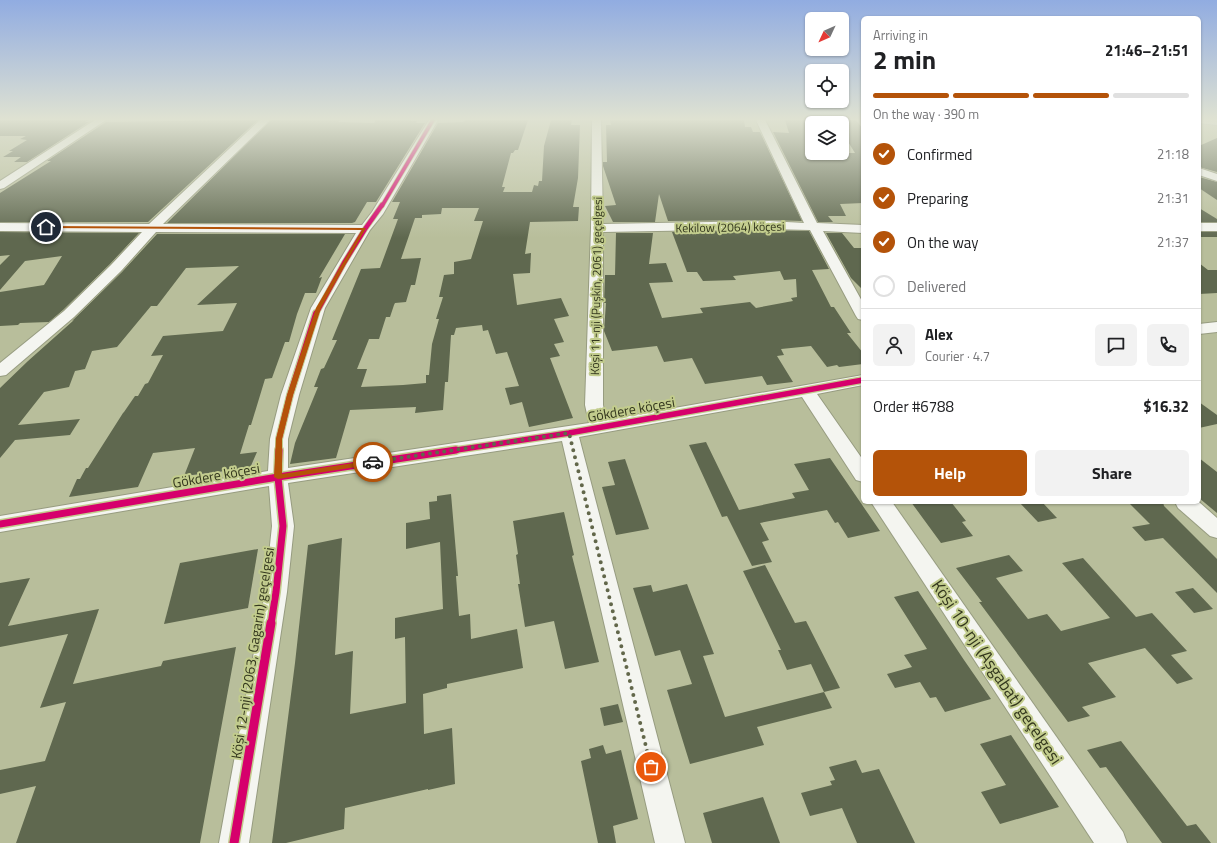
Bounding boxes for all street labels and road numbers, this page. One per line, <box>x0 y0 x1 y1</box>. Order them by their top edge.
street label: Köşi 11-nji (Puşkin, 2061) geçelgesi <box>585 197 607 375</box>
street label: Kekilow (2064) köçesi <box>675 217 785 237</box>
street label: Gökdere köçesi <box>586 391 676 427</box>
street label: Gökdere köçesi <box>171 457 261 493</box>
street label: Köşi 12-nji (2063, Gagarin) geçelgesi <box>225 546 279 760</box>
street label: Köşi 10-nji (Aşgabat) geçelgesi <box>925 574 1069 770</box>

